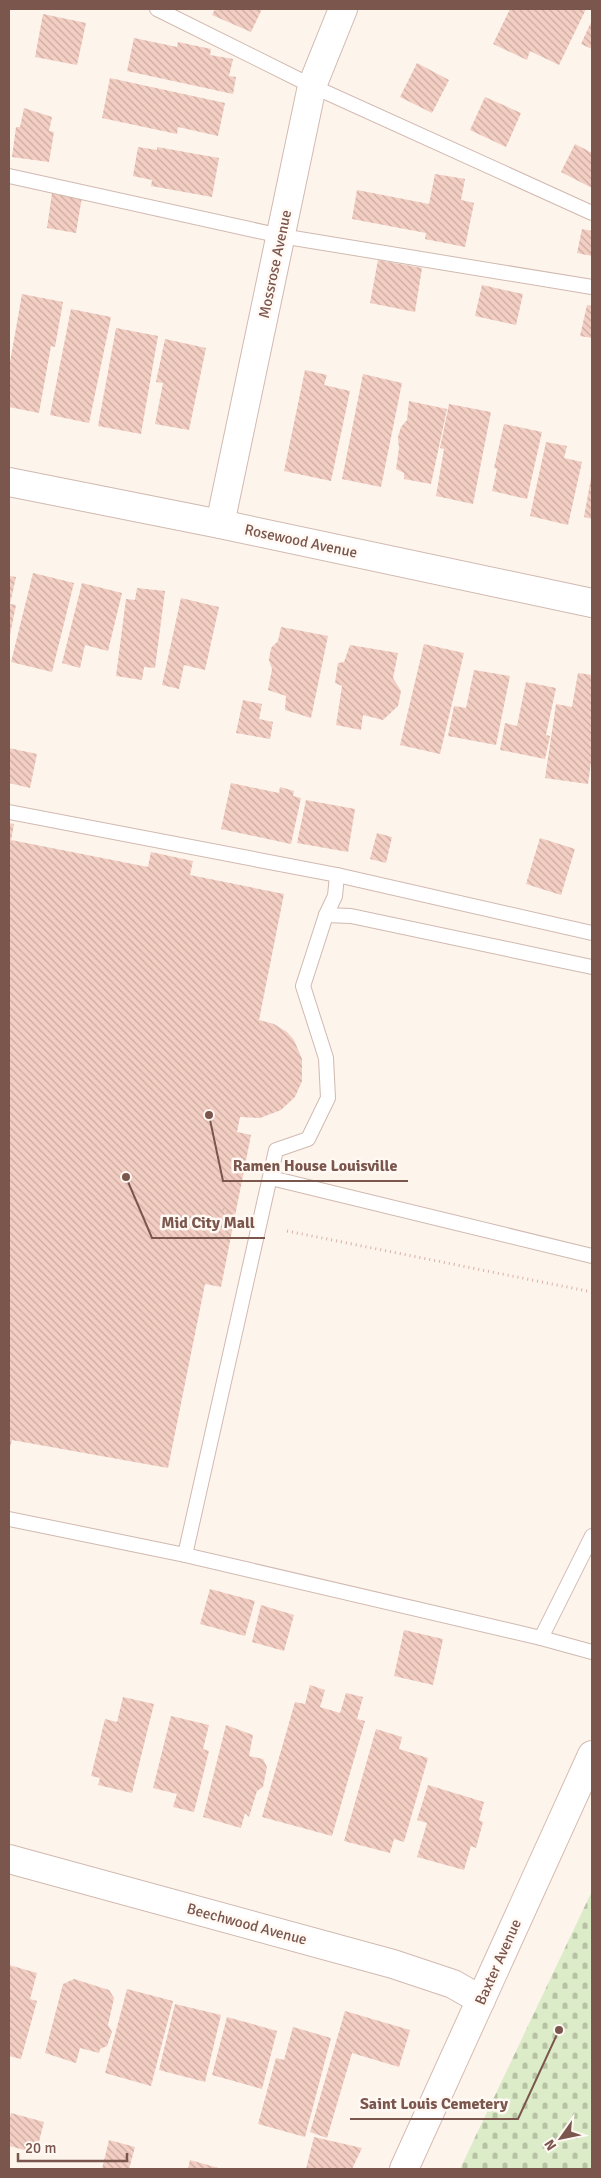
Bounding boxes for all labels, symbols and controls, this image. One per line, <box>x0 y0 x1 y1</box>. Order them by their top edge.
street label: Mossrose Avenue <box>255 208 295 320</box>
street label: Rosewood Avenue <box>243 520 359 562</box>
callout: Ramen House Louisville <box>223 1150 408 1181</box>
text: Ramen House Louisville <box>233 1156 397 1176</box>
callout: Mid City Mall <box>152 1207 265 1238</box>
text: Mid City Mall <box>161 1213 255 1233</box>
street label: Beechwood Avenue <box>185 1899 309 1949</box>
street label: Baxter Avenue <box>471 1916 525 2008</box>
callout: Saint Louis Cemetery <box>350 2088 518 2119</box>
text: Saint Louis Cemetery <box>360 2094 508 2114</box>
north arrow <box>536 2113 586 2163</box>
scale bar <box>18 2130 126 2162</box>
text: N <box>541 2136 560 2154</box>
text: 20 m <box>25 2139 56 2157</box>

